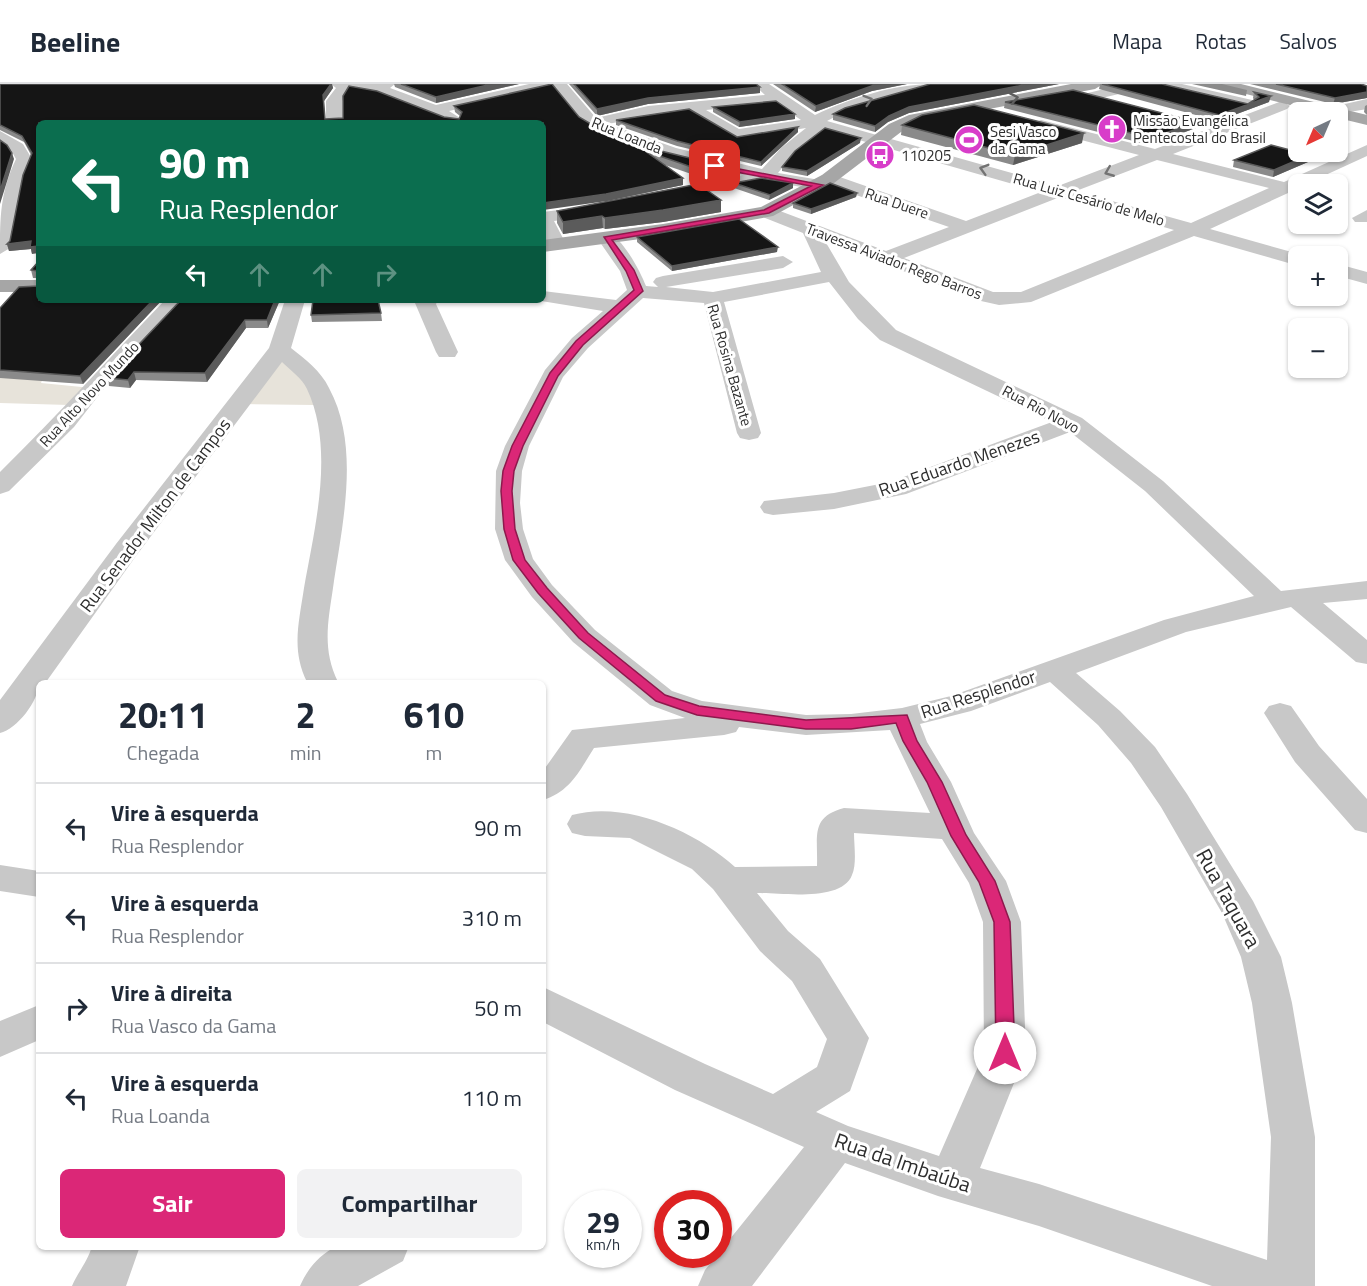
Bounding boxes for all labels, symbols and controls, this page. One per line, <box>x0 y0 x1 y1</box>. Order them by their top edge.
text: Beeline <box>30 20 120 63</box>
text: Mapa <box>1112 25 1162 57</box>
text: Rotas <box>1195 25 1246 57</box>
text: Salvos <box>1279 25 1337 57</box>
one-way arrow <box>1009 92 1019 105</box>
one-way arrow <box>862 94 873 107</box>
north arrow <box>1288 102 1348 162</box>
map controls <box>1288 102 1348 378</box>
place label: Missão Evangélica Pentecostal do Brasil <box>1133 109 1266 149</box>
street label: Rua Loanda <box>588 110 666 160</box>
church icon: Missão Evangélica Pentecostal do Brasil <box>1096 113 1128 145</box>
place label: Sesi Vasco da Gama <box>990 120 1057 160</box>
sports icon: Sesi Vasco da Gama <box>953 124 985 156</box>
text: 90 m <box>159 130 251 194</box>
bus stop icon: 110205 <box>864 139 896 171</box>
pin <box>689 140 740 191</box>
icon: left <box>60 144 138 222</box>
place label: 110205 <box>901 144 951 167</box>
icon: arrive <box>698 149 731 182</box>
one-way arrow <box>979 164 990 176</box>
one-way arrow <box>1105 164 1115 177</box>
street label: Rua Luiz Cesário de Melo <box>1011 166 1167 232</box>
button: layers <box>1288 174 1348 234</box>
street label: Rua Duere <box>862 181 932 225</box>
text: Rua Resplendor <box>159 188 338 229</box>
street label: Travessa Aviador Rego Barros <box>803 217 986 305</box>
button: + <box>1288 246 1348 306</box>
icon: left <box>180 258 213 291</box>
icon: ahead <box>243 258 276 291</box>
icon: ahead <box>306 258 339 291</box>
icon: right <box>369 258 402 291</box>
street label: Rua Rosina Bazante <box>702 301 758 429</box>
button: − <box>1288 318 1348 378</box>
street label: Rua Alto Novo Mundo <box>34 336 144 452</box>
street label: Rua Rio Novo <box>998 379 1084 439</box>
street label: Rua Senador Milton de Campos <box>73 412 237 618</box>
street label: Rua Eduardo Menezes <box>875 423 1043 503</box>
street label: Rua Resplendor <box>917 663 1039 725</box>
text: 20:11 <box>118 687 208 742</box>
text: 2 <box>296 687 316 742</box>
text: 610 <box>404 687 464 742</box>
text: Chegada <box>127 737 199 768</box>
text: min <box>290 737 322 768</box>
text: m <box>425 737 442 768</box>
text: Vire à esquerda <box>111 796 259 830</box>
text: 90 m <box>474 811 522 845</box>
icon: left <box>60 812 93 845</box>
text: Rua Resplendor <box>111 830 244 861</box>
street label: Rua Taquara <box>1188 842 1270 954</box>
text: Vire à esquerda <box>111 886 259 920</box>
text: 310 m <box>462 901 522 935</box>
icon: left <box>60 902 93 935</box>
text: Rua Resplendor <box>111 920 244 951</box>
text: Vire à direita <box>111 976 232 1010</box>
text: 50 m <box>474 991 522 1025</box>
icon: right <box>60 992 93 1025</box>
text: Rua Vasco da Gama <box>111 1010 276 1041</box>
position arrow <box>973 1021 1037 1085</box>
text: Vire à esquerda <box>111 1066 259 1100</box>
text: 110 m <box>462 1081 522 1115</box>
icon: left <box>60 1082 93 1115</box>
text: Rua Loanda <box>111 1100 210 1131</box>
street label: Rua da Imbaúba <box>830 1124 976 1200</box>
button: Sair <box>60 1169 285 1238</box>
button: Compartilhar <box>297 1169 522 1238</box>
speed limit sign: 30 <box>654 1190 732 1268</box>
text: 29 <box>586 1199 620 1245</box>
text: km/h <box>586 1233 620 1256</box>

